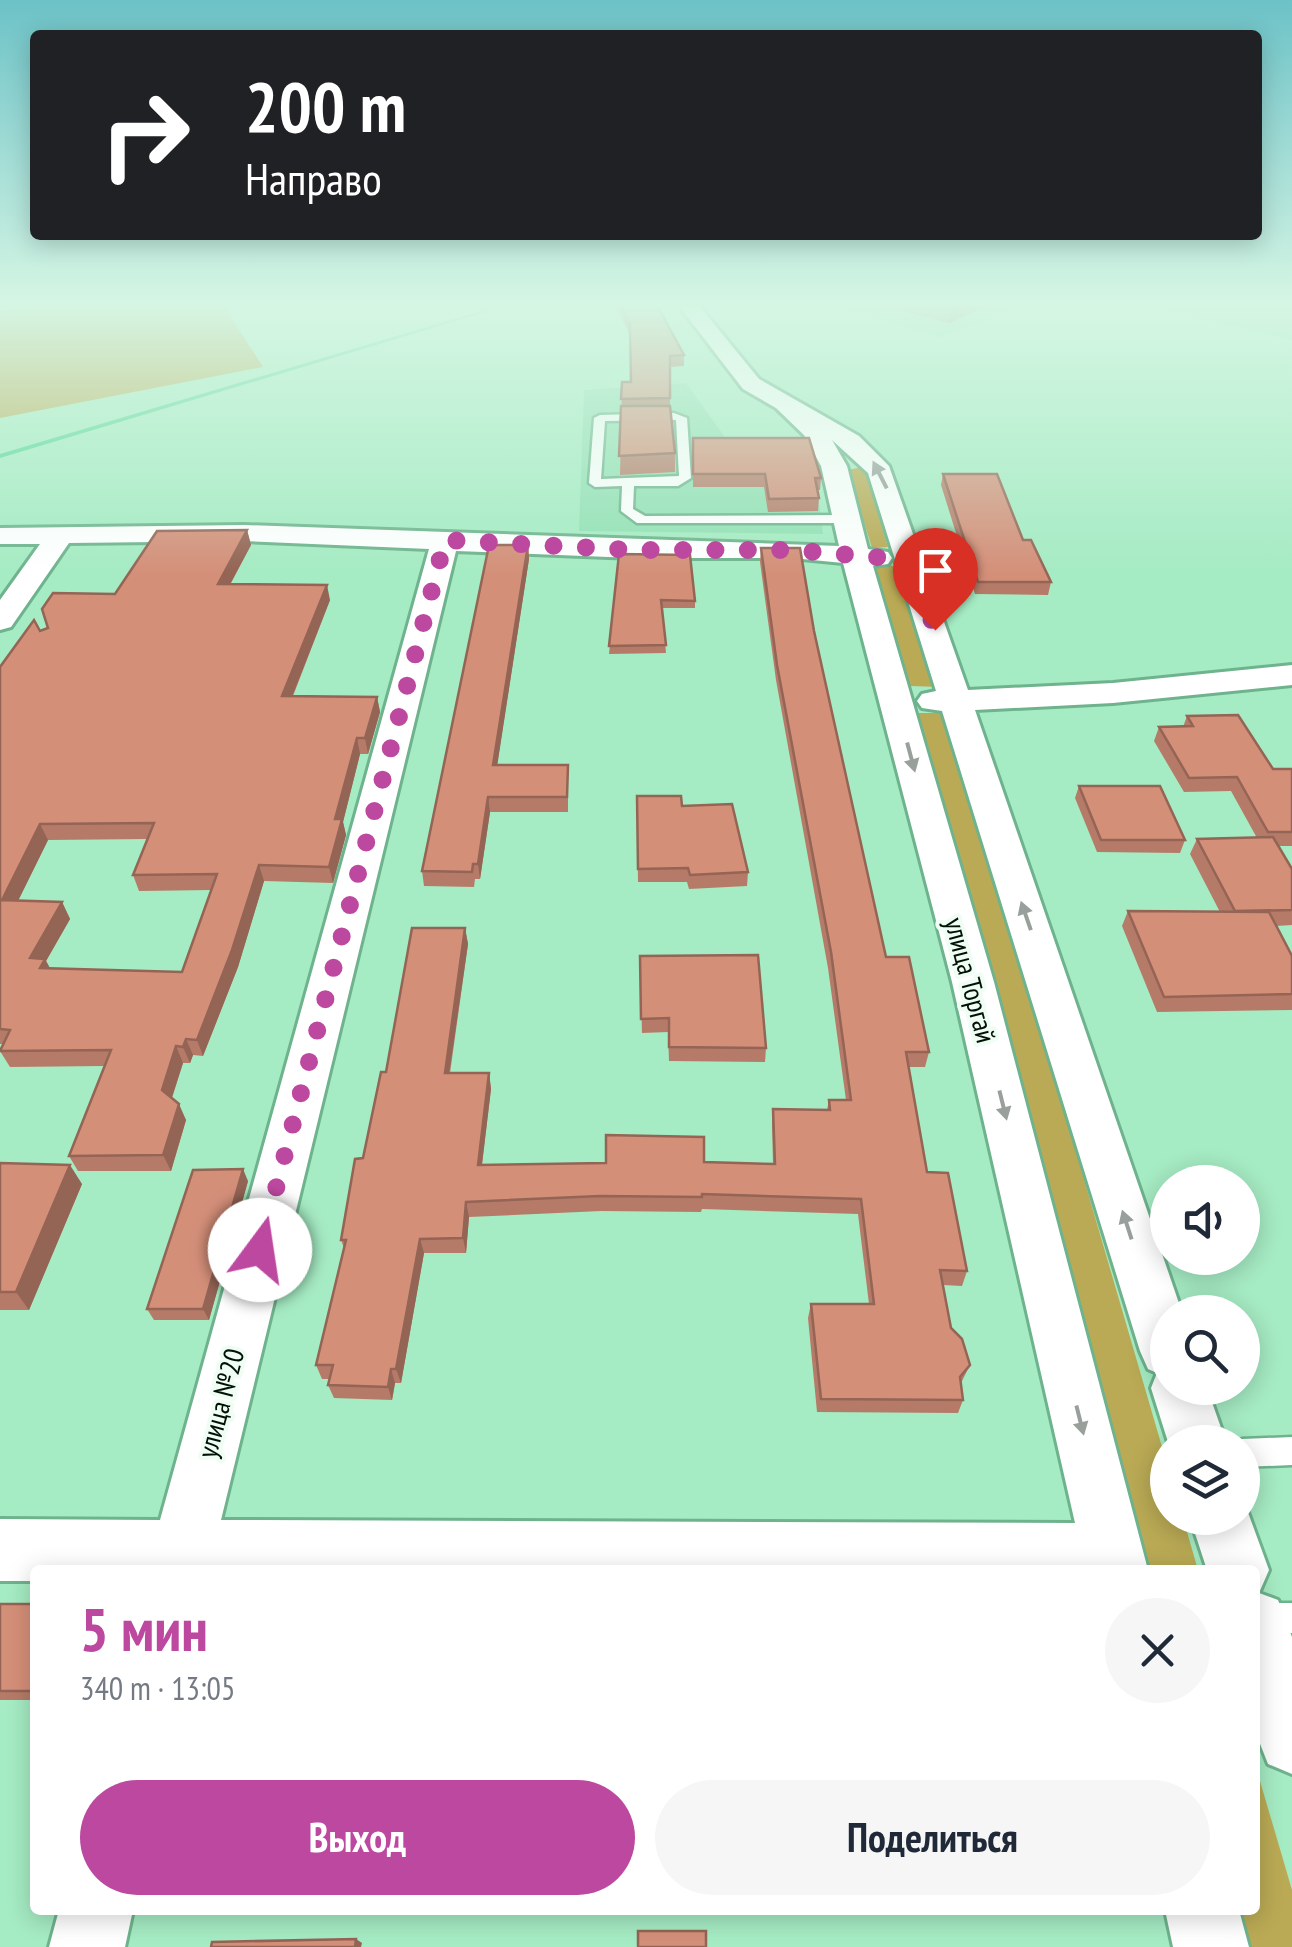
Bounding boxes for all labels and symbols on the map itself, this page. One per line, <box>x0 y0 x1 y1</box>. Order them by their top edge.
one-way arrow <box>871 461 888 490</box>
pin <box>893 528 978 631</box>
one-way arrow <box>904 742 919 773</box>
one-way arrow <box>1018 901 1033 931</box>
street label: улица Торгай <box>937 913 1005 1047</box>
one-way arrow <box>996 1090 1011 1121</box>
position arrow <box>208 1198 312 1302</box>
one-way arrow <box>1118 1210 1133 1240</box>
street label: улица №20 <box>188 1344 252 1462</box>
one-way arrow <box>1073 1405 1089 1436</box>

